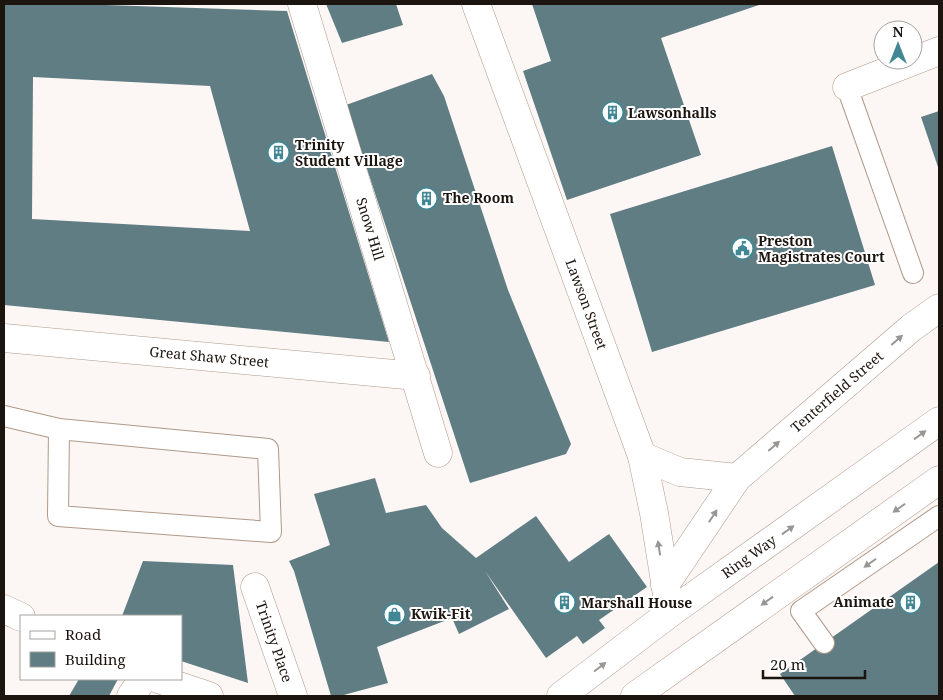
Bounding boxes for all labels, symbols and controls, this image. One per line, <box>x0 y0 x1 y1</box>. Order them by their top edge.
north arrow <box>873 20 923 70</box>
text: N <box>892 22 904 41</box>
building icon: Lawsonhalls <box>600 101 624 125</box>
place label: Lawsonhalls <box>628 103 717 122</box>
place label: Trinity Student Village <box>295 135 403 170</box>
building icon: Trinity Student Village <box>267 141 291 165</box>
building icon: The Room <box>415 186 439 210</box>
place label: The Room <box>443 188 514 207</box>
street label: Snow Hill <box>352 195 389 263</box>
place label: Preston Magistrates Court <box>758 231 885 266</box>
public building icon: Preston Magistrates Court <box>730 237 754 261</box>
street label: Lawson Street <box>562 256 612 352</box>
one-way arrow <box>891 334 903 346</box>
street label: Great Shaw Street <box>149 341 270 371</box>
street label: Tenterfield Street <box>787 346 887 436</box>
one-way arrow <box>913 430 927 440</box>
one-way arrow <box>768 441 780 452</box>
one-way arrow <box>893 503 906 513</box>
one-way arrow <box>708 509 718 523</box>
one-way arrow <box>781 524 794 535</box>
street label: Ring Way <box>717 530 780 582</box>
one-way arrow <box>655 539 663 555</box>
one-way arrow <box>863 558 877 568</box>
building icon: Animate <box>898 590 922 614</box>
building icon: Marshall House <box>553 591 577 615</box>
place label: Animate <box>833 592 894 611</box>
place label: Marshall House <box>581 593 692 612</box>
one-way arrow <box>760 596 773 606</box>
street label: Trinity Place <box>252 598 297 685</box>
shop icon: Kwik-Fit <box>383 602 407 626</box>
place label: Kwik-Fit <box>411 604 471 623</box>
legend <box>20 615 182 680</box>
text: Road <box>65 624 101 644</box>
scale bar <box>763 648 866 680</box>
text: Building <box>65 649 126 669</box>
text: 20 m <box>770 654 805 674</box>
one-way arrow <box>593 661 606 672</box>

